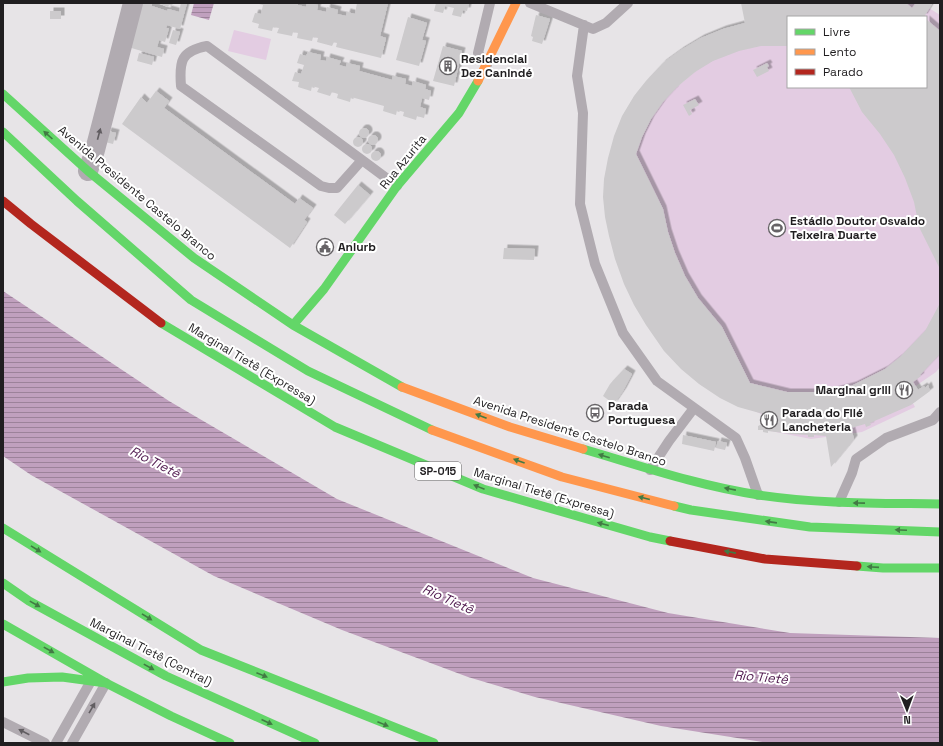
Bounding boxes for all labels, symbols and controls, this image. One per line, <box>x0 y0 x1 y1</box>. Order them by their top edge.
legend <box>787 16 927 88</box>
text: Livre <box>823 24 850 40</box>
text: Lento <box>823 44 857 60</box>
place label: Residencial Dez Canindé <box>461 51 532 81</box>
building icon: Residencial Dez Canindé <box>438 56 458 76</box>
text: Parado <box>823 64 863 80</box>
street label: Avenida Presidente Castelo Branco <box>55 122 219 264</box>
one-way arrow <box>96 127 102 139</box>
one-way arrow <box>43 131 54 140</box>
street label: Rua Azurita <box>376 131 430 193</box>
place label: Estádio Doutor Osvaldo Teixeira Duarte <box>790 213 925 243</box>
sports icon: Estádio Doutor Osvaldo Teixeira Duarte <box>767 218 787 238</box>
public building icon: Anlurb <box>315 237 335 257</box>
place label: Anlurb <box>338 239 376 255</box>
street label: Marginal Tietê (Expressa) <box>185 320 319 408</box>
restaurant icon: Marginal grill <box>894 380 914 400</box>
place label: Marginal grill <box>816 382 891 398</box>
street label: Avenida Presidente Castelo Branco <box>472 392 668 470</box>
place label: Parada Portuguesa <box>608 398 675 428</box>
bus stop icon: Parada Portuguesa <box>585 403 605 423</box>
place label: Parada do Filé Lancheteria <box>782 405 863 435</box>
restaurant icon: Parada do Filé Lancheteria <box>759 410 779 430</box>
one-way arrow <box>474 413 486 419</box>
water label: Rio Tietê <box>127 442 184 482</box>
one-way arrow <box>598 453 610 459</box>
one-way arrow <box>513 458 525 464</box>
road number: SP-015 <box>415 462 461 480</box>
street label: Marginal Tietê (Expressa) <box>472 464 616 522</box>
one-way arrow <box>472 484 484 490</box>
one-way arrow <box>724 486 736 492</box>
one-way arrow <box>638 495 650 501</box>
one-way arrow <box>853 499 865 506</box>
one-way arrow <box>765 519 778 525</box>
one-way arrow <box>597 521 609 527</box>
one-way arrow <box>895 527 907 534</box>
one-way arrow <box>31 545 41 553</box>
one-way arrow <box>724 549 736 555</box>
one-way arrow <box>867 564 879 571</box>
water label: Rio Tietê <box>420 580 477 618</box>
one-way arrow <box>30 601 41 607</box>
street label: Marginal Tietê (Central) <box>87 614 215 690</box>
one-way arrow <box>141 614 153 621</box>
one-way arrow <box>43 647 55 654</box>
one-way arrow <box>144 663 155 670</box>
water label: Rio Tietê <box>733 666 790 688</box>
one-way arrow <box>257 673 269 679</box>
north arrow <box>887 690 927 730</box>
one-way arrow <box>89 702 96 713</box>
text: N <box>903 713 911 727</box>
one-way arrow <box>261 719 273 725</box>
one-way arrow <box>378 721 390 727</box>
one-way arrow <box>18 729 30 736</box>

